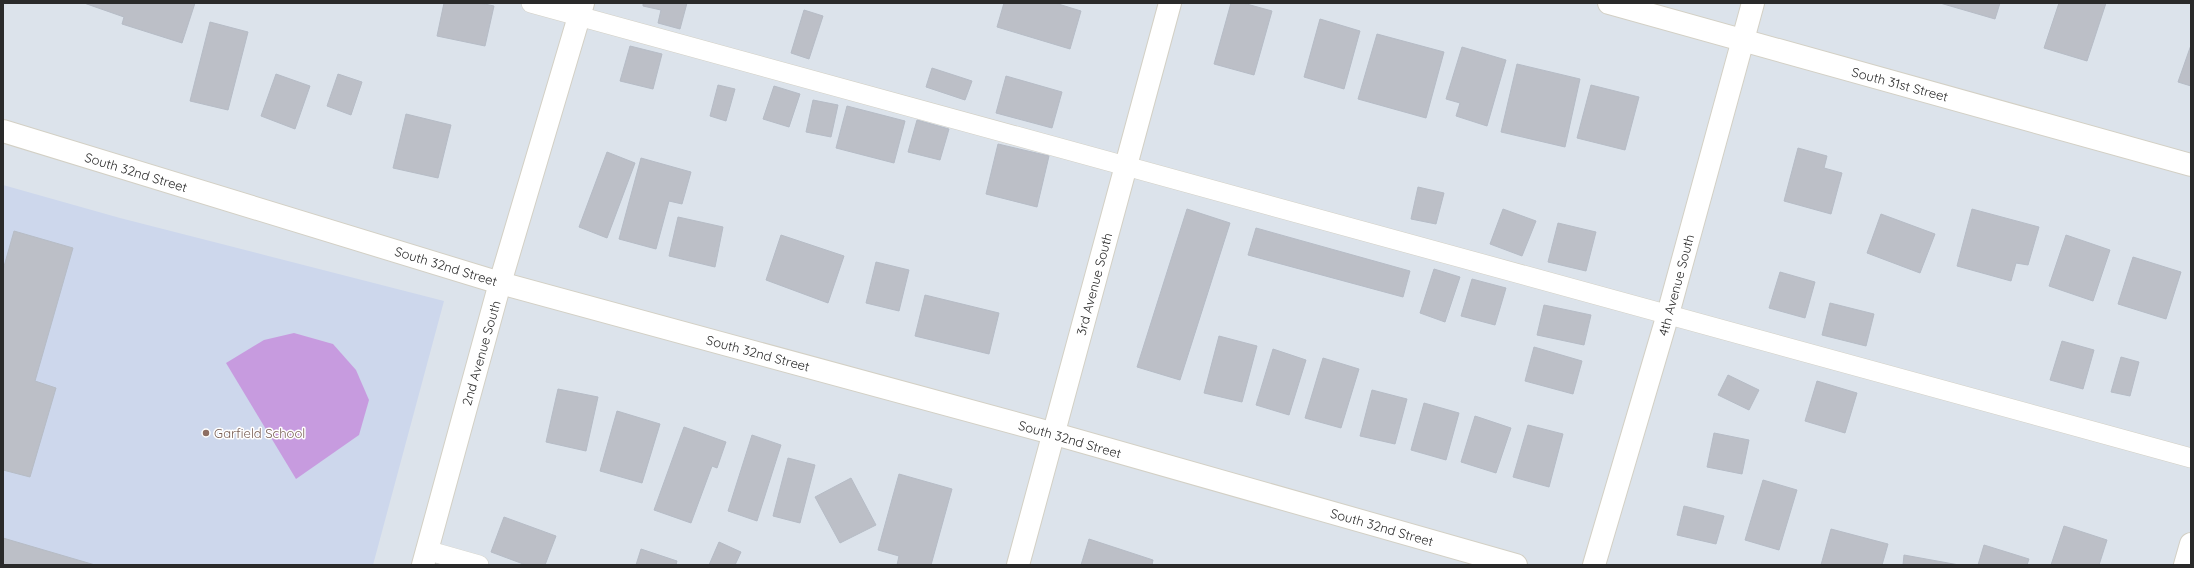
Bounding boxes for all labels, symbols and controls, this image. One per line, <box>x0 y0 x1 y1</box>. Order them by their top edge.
street label: South 31st Street <box>1850 63 1950 105</box>
street label: South 32nd Street <box>83 149 189 195</box>
street label: 3rd Avenue South <box>1073 231 1115 337</box>
street label: 4th Avenue South <box>1655 232 1697 338</box>
street label: South 32nd Street <box>393 243 499 289</box>
street label: 2nd Avenue South <box>458 299 504 407</box>
street label: South 32nd Street <box>705 332 811 374</box>
street label: South 32nd Street <box>1017 417 1123 461</box>
place label: Garfield School <box>214 425 305 441</box>
marker: Garfield School <box>201 428 211 438</box>
street label: South 32nd Street <box>1329 505 1435 549</box>

